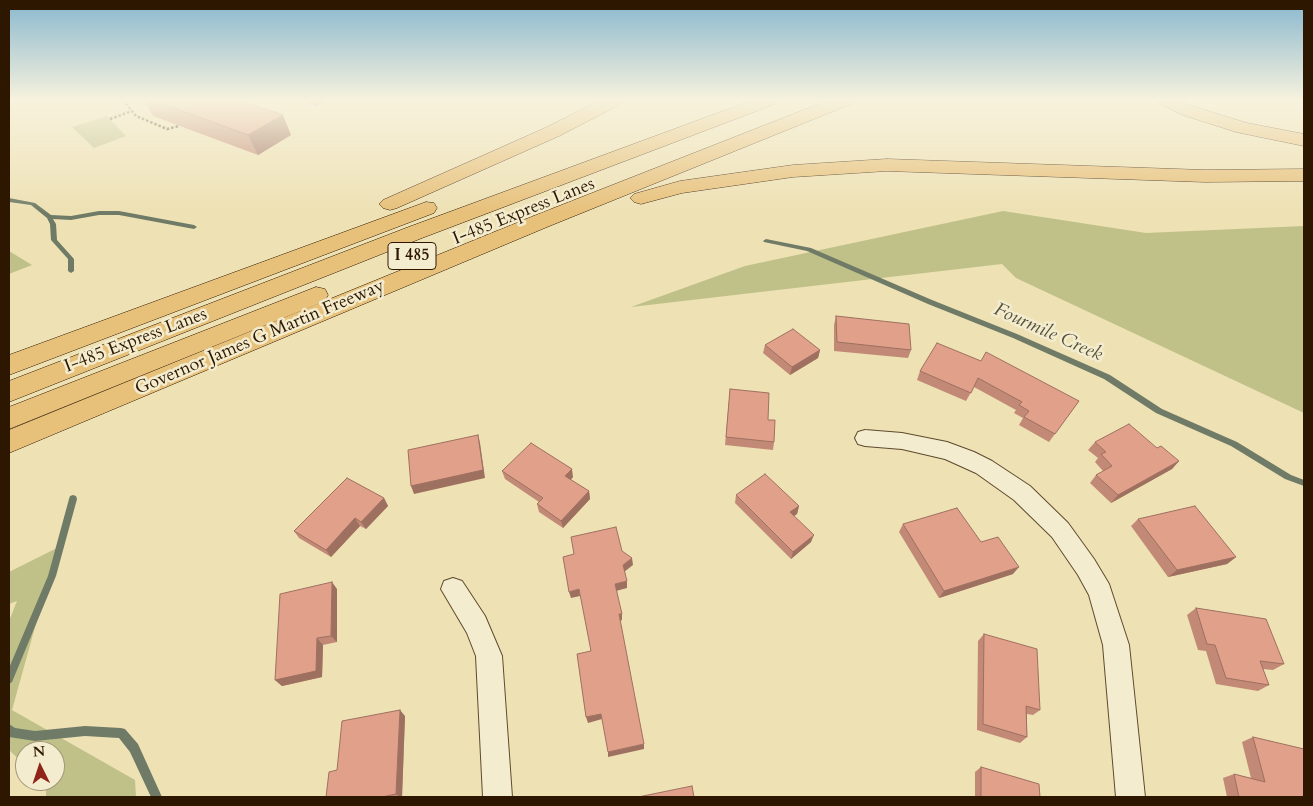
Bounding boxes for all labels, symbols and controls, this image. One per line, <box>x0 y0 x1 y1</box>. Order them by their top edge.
street label: I-485 Express Lanes <box>450 174 598 250</box>
road number: I 485 <box>388 242 436 270</box>
street label: Governor James G Martin Freeway <box>132 276 388 400</box>
water label: Fourmile Creek <box>990 299 1106 367</box>
street label: I-485 Express Lanes <box>62 304 210 378</box>
north arrow <box>15 741 65 791</box>
text: N <box>32 742 46 761</box>

